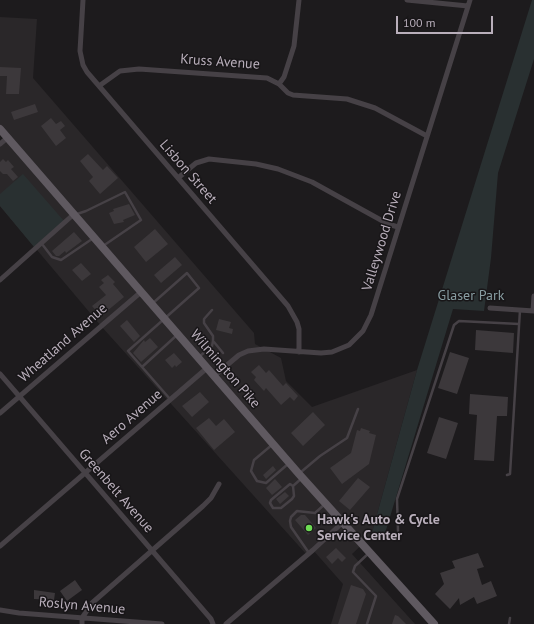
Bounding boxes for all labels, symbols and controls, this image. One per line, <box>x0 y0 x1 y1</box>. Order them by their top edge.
scale bar <box>398 8 495 34</box>
text: 100 m <box>403 15 436 30</box>
street label: Kruss Avenue <box>180 51 260 73</box>
street label: Lisbon Street <box>156 137 220 207</box>
street label: Valleywood Drive <box>359 189 405 293</box>
park label: Glaser Park <box>438 288 504 304</box>
street label: Wheatland Avenue <box>15 300 111 386</box>
street label: Wilmington Pike <box>186 326 264 412</box>
street label: Aero Avenue <box>98 386 166 448</box>
street label: Greenbelt Avenue <box>75 445 157 537</box>
place label: Hawk's Auto & Cycle Service Center <box>317 512 440 544</box>
marker: Hawk's Auto & Cycle Service Center <box>304 523 314 533</box>
street label: Roslyn Avenue <box>38 594 126 618</box>

